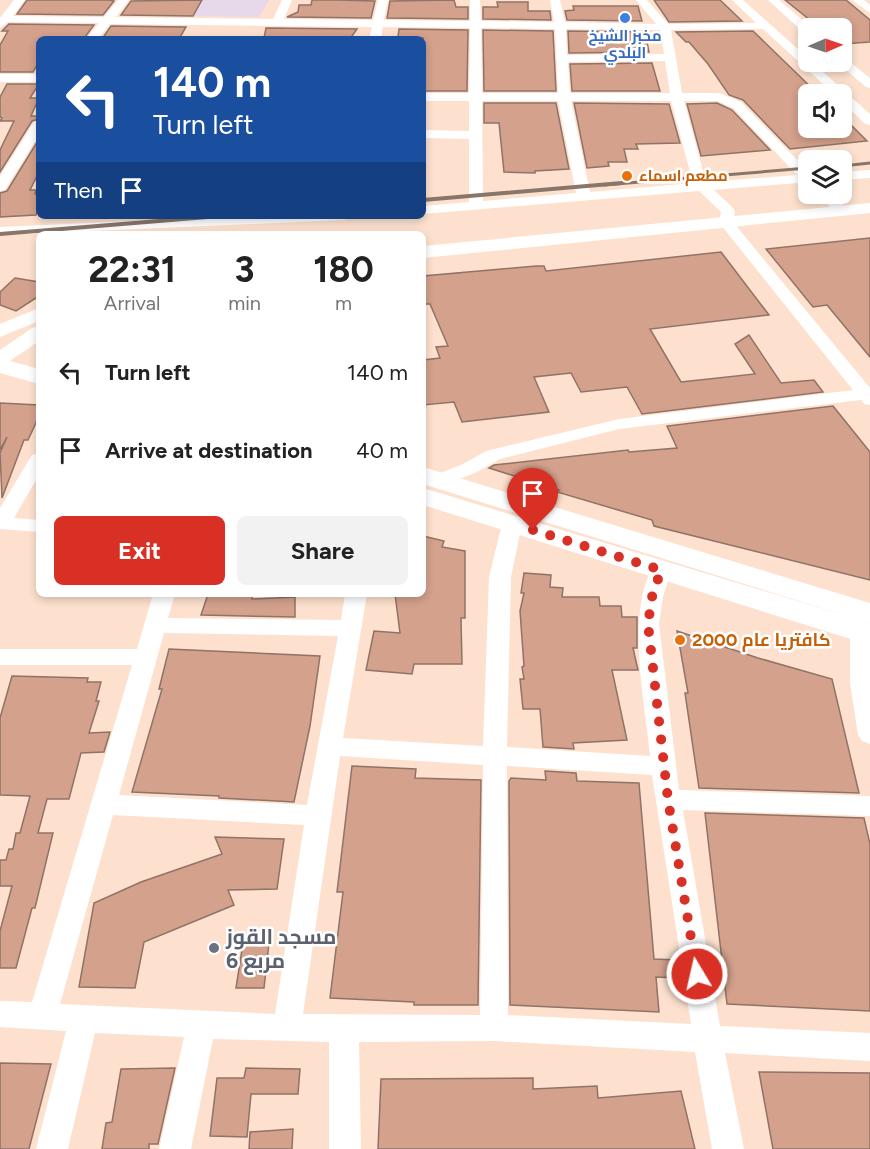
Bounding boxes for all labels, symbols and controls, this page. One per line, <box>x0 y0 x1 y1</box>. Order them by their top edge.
marker: مخبز الشيخ البلدي <box>618 11 632 25</box>
north arrow <box>798 18 852 72</box>
map controls <box>798 18 852 204</box>
place label: مخبز الشيخ البلدي <box>588 27 662 65</box>
text: 140 m <box>153 57 271 108</box>
icon: left <box>54 60 132 138</box>
button: sound <box>798 84 852 138</box>
text: Turn left <box>153 108 253 141</box>
button: layers <box>798 150 852 204</box>
place label: مطعم اسماء <box>639 167 728 186</box>
marker: مطعم اسماء <box>620 169 634 183</box>
icon: arrive <box>115 174 148 207</box>
text: Then <box>54 177 103 204</box>
text: 22:31 <box>88 248 176 291</box>
text: 3 <box>235 248 255 291</box>
text: 180 <box>313 248 374 291</box>
text: Arrival <box>104 291 160 315</box>
text: min <box>228 291 261 315</box>
text: m <box>335 291 352 315</box>
icon: left <box>54 356 87 389</box>
text: Turn left <box>105 359 191 386</box>
text: 140 m <box>347 359 408 386</box>
icon: arrive <box>54 434 87 467</box>
text: Arrive at destination <box>105 437 313 464</box>
text: 40 m <box>356 437 408 464</box>
pin <box>507 468 558 530</box>
icon: arrive <box>516 477 549 510</box>
button: Exit <box>54 516 225 585</box>
button: Share <box>237 516 408 585</box>
place label: كافتريا عام 2000 <box>692 629 831 652</box>
marker: كافتريا عام 2000 <box>673 633 687 647</box>
place label: مسجد القوز مربع 6 <box>225 924 336 975</box>
marker: مسجد القوز مربع 6 <box>207 941 221 955</box>
position arrow <box>665 942 729 1006</box>

